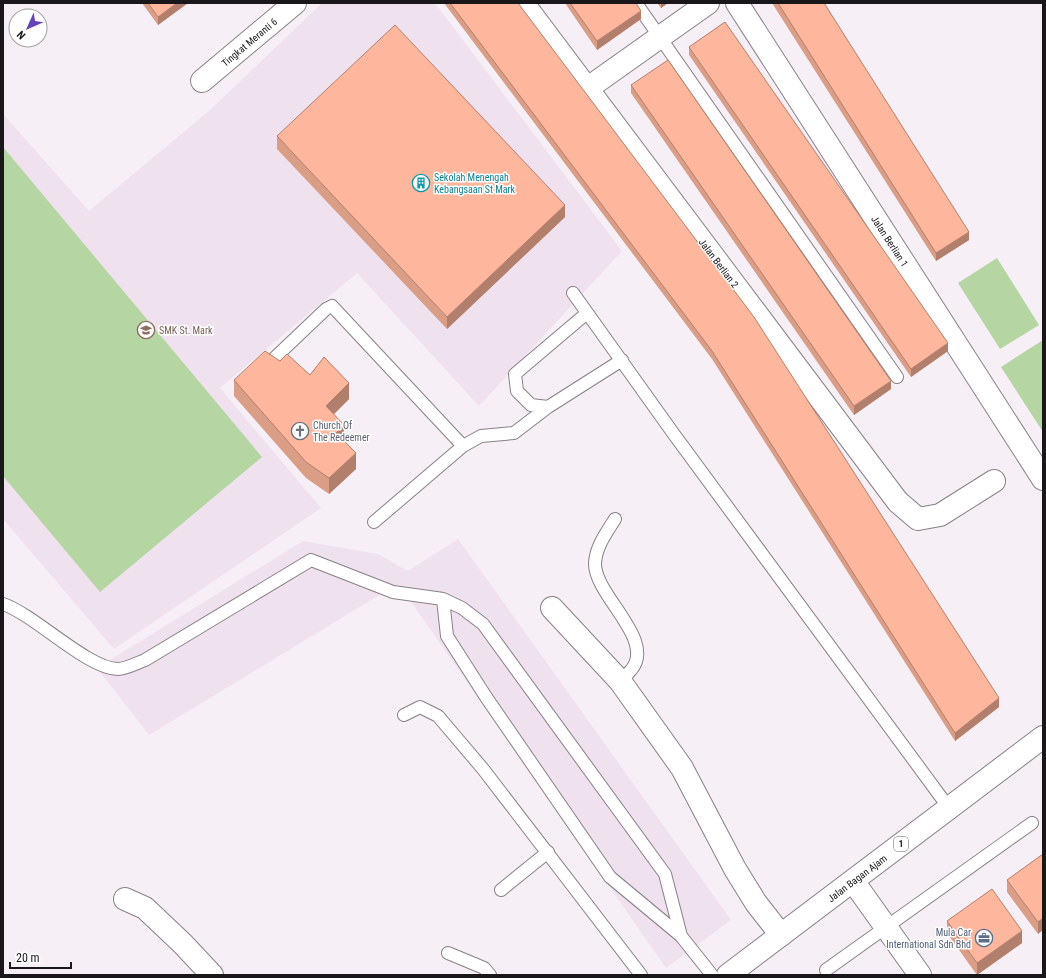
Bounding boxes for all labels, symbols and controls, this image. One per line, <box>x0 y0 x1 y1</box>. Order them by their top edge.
north arrow <box>8 8 48 48</box>
street label: Tingkat Meranti 6 <box>219 16 279 69</box>
text: N <box>14 28 28 42</box>
place label: Sekolah Menengah Kebangsaan St Mark <box>434 172 516 195</box>
building icon: Sekolah Menengah Kebangsaan St Mark <box>411 173 431 193</box>
street label: Jalan Berlian 1 <box>869 214 910 269</box>
street label: Jalan Berlian 2 <box>697 237 741 290</box>
school or university icon: SMK St. Mark <box>136 320 156 340</box>
place label: SMK St. Mark <box>159 325 213 336</box>
place label: Church Of The Redeemer <box>313 420 370 443</box>
church icon: Church Of The Redeemer <box>290 421 310 441</box>
road number: 1 <box>894 837 908 851</box>
street label: Jalan Bagan Ajam <box>826 853 889 904</box>
place label: Mula Car International Sdn Bhd <box>886 927 971 950</box>
office icon: Mula Car International Sdn Bhd <box>974 928 994 948</box>
scale bar <box>10 944 71 970</box>
text: 20 m <box>16 951 40 965</box>

